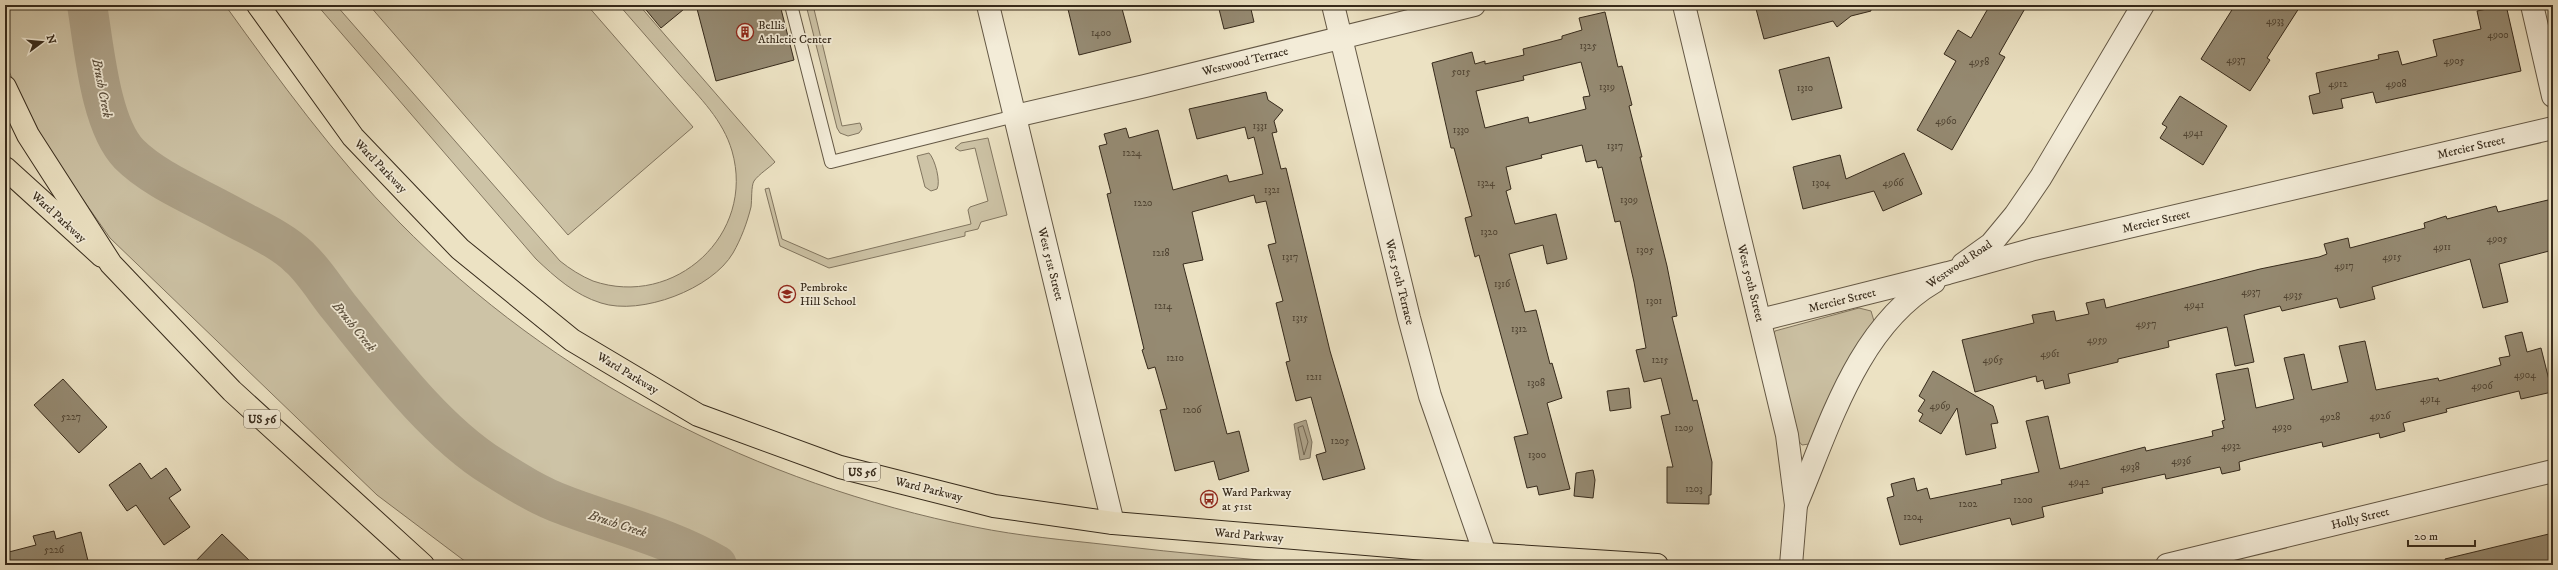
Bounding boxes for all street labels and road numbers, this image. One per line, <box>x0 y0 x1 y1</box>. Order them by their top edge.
street label: Westwood Terrace <box>1200 44 1290 80</box>
street label: Mercier Street <box>2436 132 2506 163</box>
street label: Ward Parkway <box>351 136 410 197</box>
street label: Ward Parkway <box>27 188 90 246</box>
street label: Mercier Street <box>2121 206 2191 237</box>
street label: West 51st Street <box>1034 225 1067 302</box>
street label: West 50th Terrace <box>1381 237 1417 327</box>
street label: Westwood Road <box>1923 237 1995 292</box>
street label: West 50th Street <box>1733 242 1767 324</box>
street label: Mercier Street <box>1807 285 1877 316</box>
street label: Ward Parkway <box>593 349 662 398</box>
road number: US 56 <box>244 410 280 428</box>
road number: US 56 <box>844 463 880 481</box>
street label: Ward Parkway <box>893 474 965 505</box>
street label: Holly Street <box>2329 504 2391 533</box>
street label: Ward Parkway <box>1213 525 1284 546</box>

